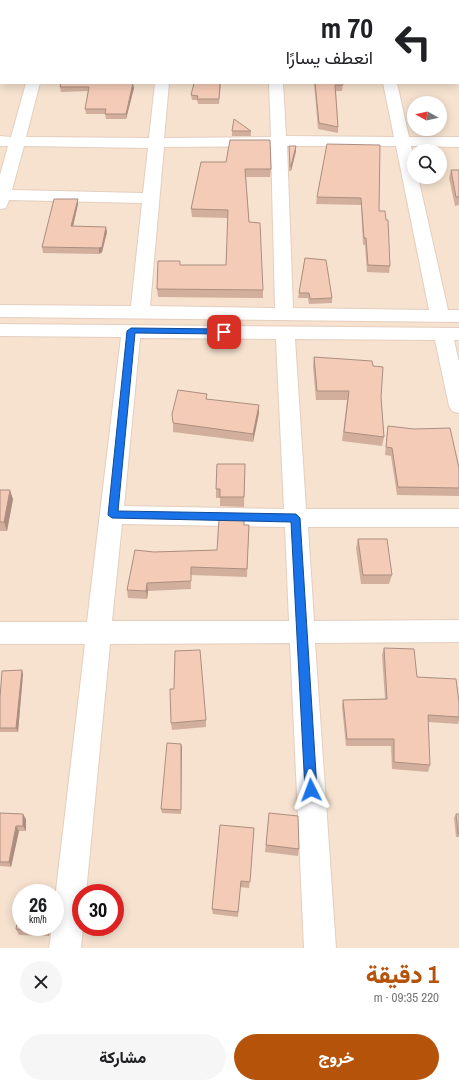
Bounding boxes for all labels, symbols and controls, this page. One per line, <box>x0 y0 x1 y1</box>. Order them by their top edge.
text: 70 m <box>321 9 373 47</box>
icon: left <box>387 16 439 68</box>
text: انعطف يسارًا <box>286 45 373 70</box>
north arrow <box>407 96 447 136</box>
map controls <box>407 96 447 184</box>
button: search <box>407 144 447 184</box>
pin <box>207 315 241 349</box>
icon: arrive <box>213 321 235 343</box>
position arrow <box>290 769 332 811</box>
speed limit sign: 30 <box>72 884 124 936</box>
text: 26 <box>29 891 47 918</box>
text: km/h <box>29 913 47 926</box>
text: 1 دقيقة <box>366 958 439 990</box>
button: close <box>20 961 62 1003</box>
text: 220 m · 09:35 <box>374 989 439 1006</box>
button: مشاركة <box>20 1034 226 1080</box>
button: خروج <box>234 1034 439 1080</box>

